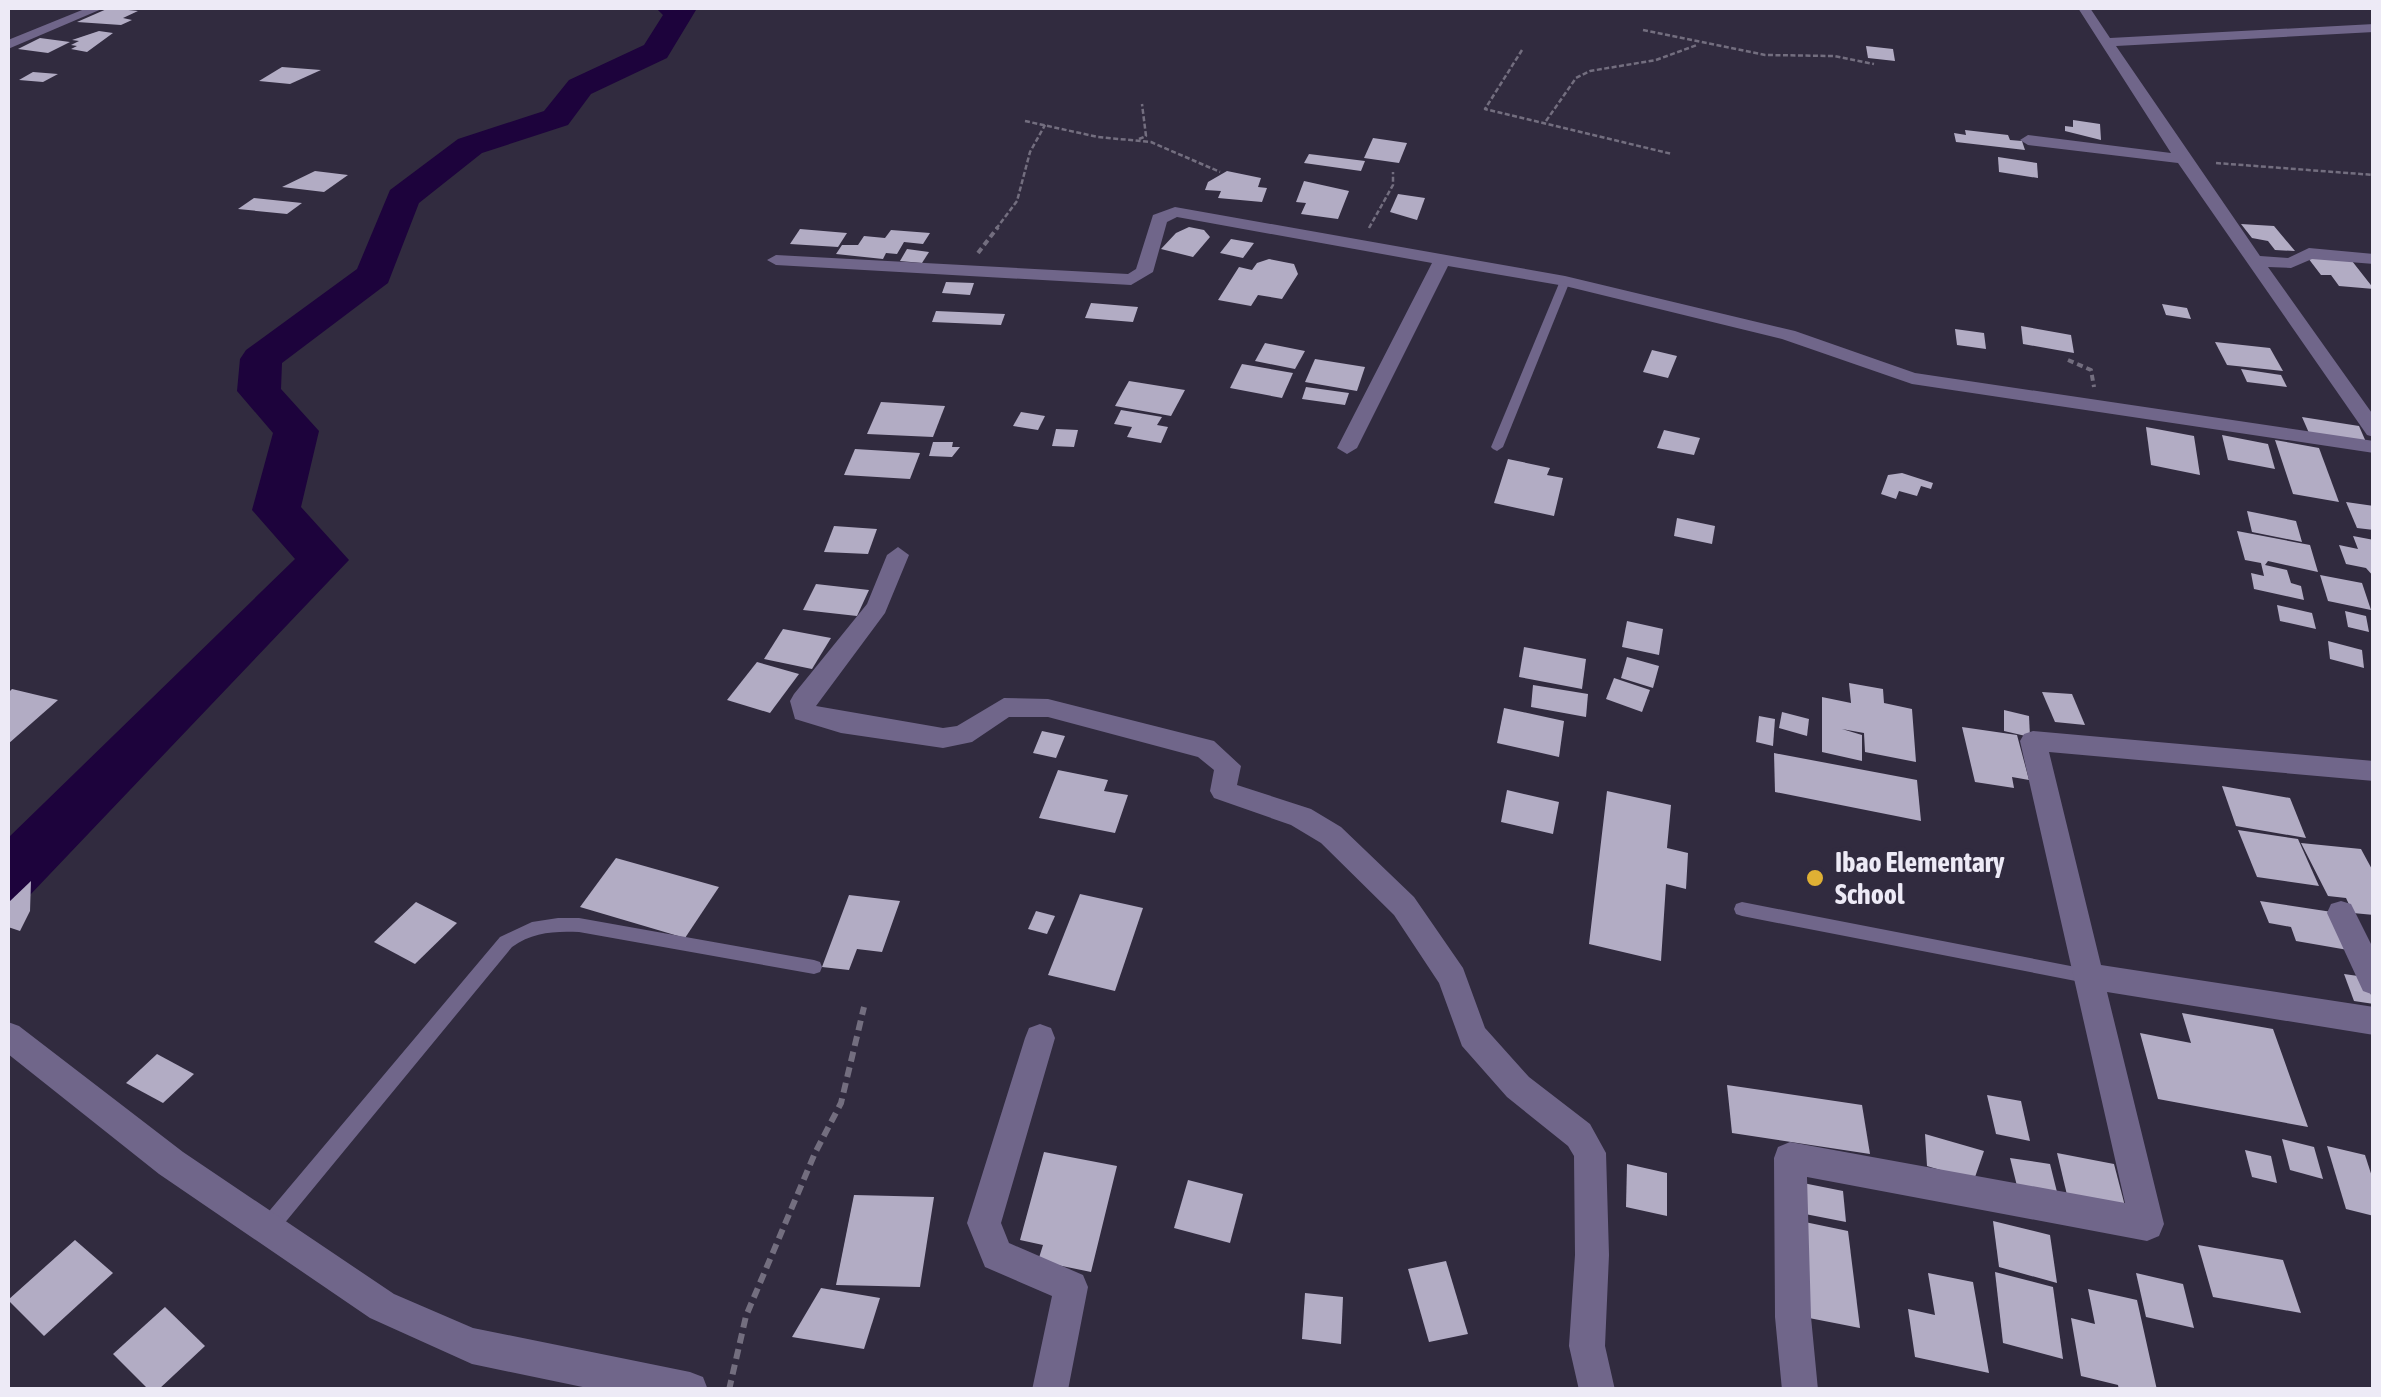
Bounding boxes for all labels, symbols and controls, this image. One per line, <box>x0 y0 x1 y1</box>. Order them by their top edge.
place label: Ibao Elementary School <box>1835 846 2005 910</box>
marker: Ibao Elementary School <box>1804 867 1826 889</box>

